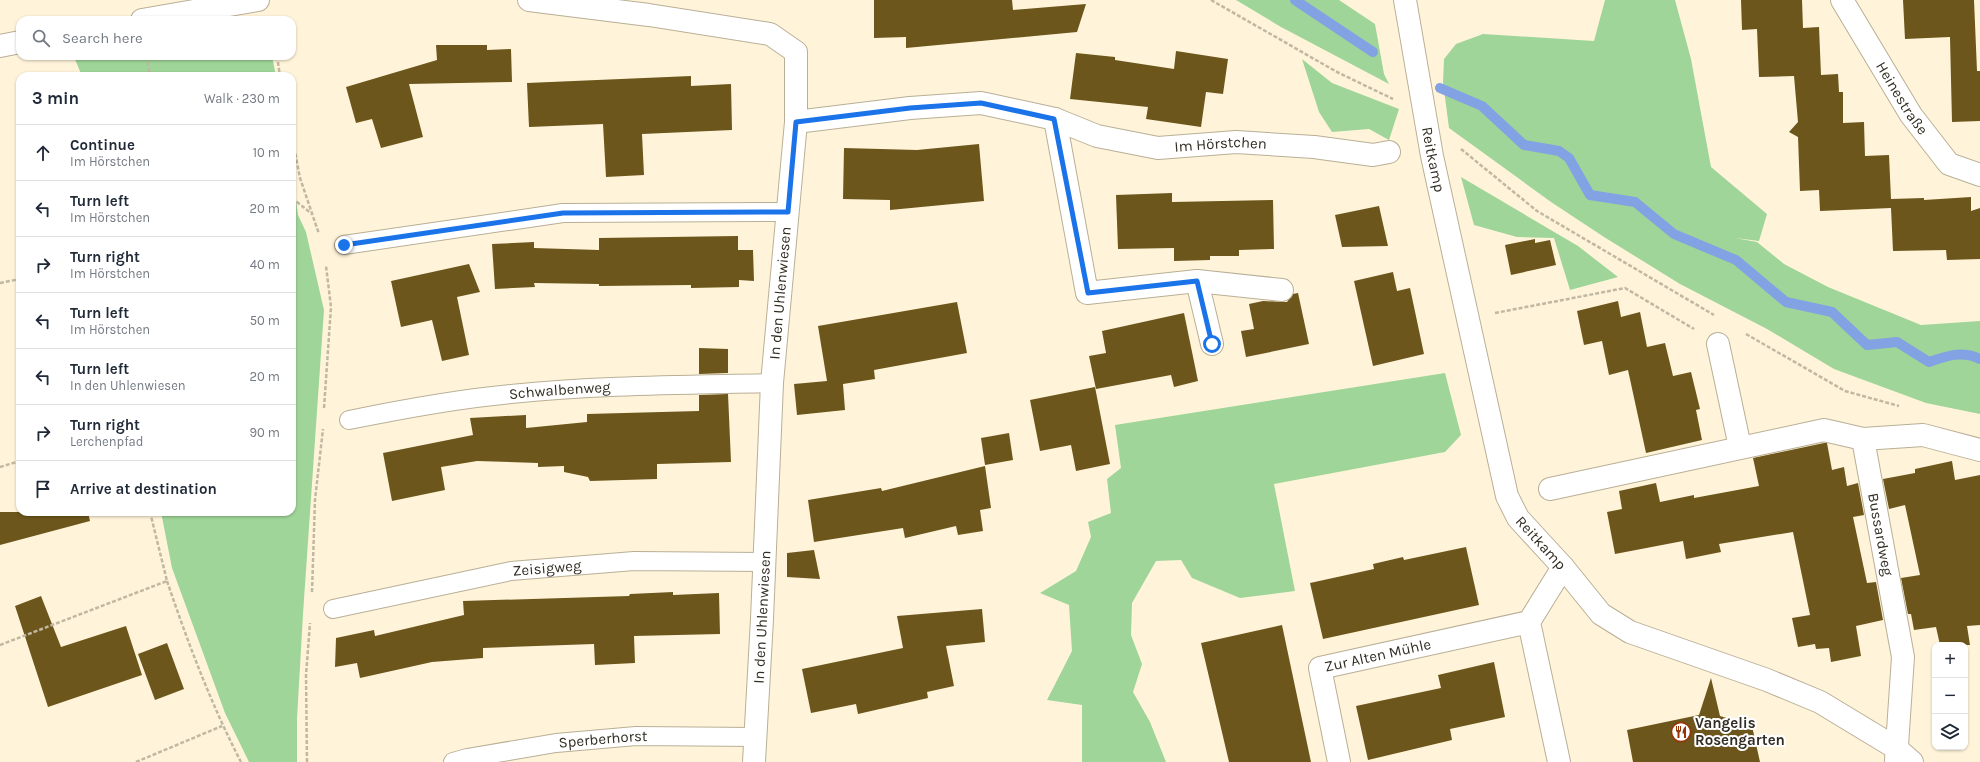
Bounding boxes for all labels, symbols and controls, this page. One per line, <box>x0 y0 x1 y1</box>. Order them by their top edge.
search box <box>16 16 296 60</box>
icon: search <box>30 27 52 49</box>
text: Search here <box>62 29 143 47</box>
street label: Heinestraße <box>1872 58 1932 138</box>
text: 3 min <box>32 88 79 108</box>
text: Walk · 230 m <box>204 91 280 106</box>
street label: Reitkamp <box>1418 125 1449 194</box>
street label: Im Hörstchen <box>1174 133 1267 156</box>
text: Continue <box>70 136 135 154</box>
icon: ahead <box>32 142 54 164</box>
text: 10 m <box>253 145 280 160</box>
text: Im Hörstchen <box>70 154 150 169</box>
text: Turn left <box>70 192 129 210</box>
icon: left <box>32 198 54 220</box>
text: 20 m <box>250 201 280 216</box>
text: Im Hörstchen <box>70 210 150 225</box>
street label: In den Uhlenwiesen <box>765 226 795 360</box>
route end <box>335 236 353 254</box>
text: Turn right <box>70 248 140 266</box>
icon: right <box>32 254 54 276</box>
text: 40 m <box>250 257 280 272</box>
text: Im Hörstchen <box>70 266 150 281</box>
text: Turn left <box>70 304 129 322</box>
icon: left <box>32 310 54 332</box>
text: 50 m <box>250 313 280 328</box>
text: Im Hörstchen <box>70 322 150 337</box>
route start <box>1203 335 1221 353</box>
text: Turn left <box>70 360 129 378</box>
icon: left <box>32 366 54 388</box>
text: 20 m <box>250 369 280 384</box>
text: In den Uhlenwiesen <box>70 378 186 393</box>
street label: Schwalbenweg <box>508 378 611 403</box>
text: Turn right <box>70 416 140 434</box>
icon: right <box>32 422 54 444</box>
text: 90 m <box>249 425 280 440</box>
text: Lerchenpfad <box>70 434 143 449</box>
icon: arrive <box>32 478 54 500</box>
text: Arrive at destination <box>70 480 217 498</box>
street label: Bussardweg <box>1864 492 1897 578</box>
street label: Reitkamp <box>1512 512 1570 574</box>
street label: In den Uhlenwiesen <box>750 550 774 684</box>
street label: Zeisigweg <box>512 556 582 580</box>
street label: Zur Alten Mühle <box>1323 635 1433 676</box>
map controls <box>1932 642 1968 750</box>
button: + <box>1932 642 1968 678</box>
button: − <box>1932 678 1968 714</box>
place label: Vangelis Rosengarten <box>1695 714 1785 749</box>
button: layers <box>1932 714 1968 750</box>
restaurant icon: Vangelis Rosengarten <box>1670 721 1692 743</box>
street label: Sperberhorst <box>558 727 648 752</box>

